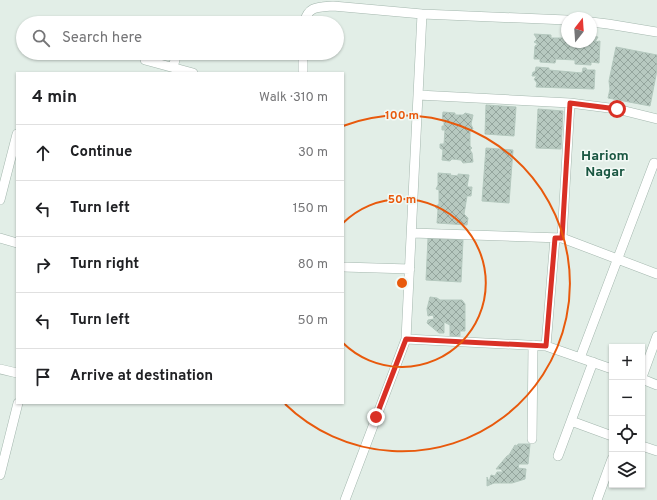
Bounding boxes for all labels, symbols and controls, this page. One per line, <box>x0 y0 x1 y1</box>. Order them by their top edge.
north arrow <box>561 12 597 48</box>
search box <box>16 16 344 60</box>
icon: search <box>30 27 52 49</box>
text: Search here <box>62 29 142 48</box>
text: 4 min <box>32 87 77 109</box>
text: Walk · 310 m <box>259 90 328 106</box>
route start <box>608 100 626 118</box>
text: 100 m <box>385 108 419 124</box>
icon: ahead <box>32 142 54 164</box>
text: Continue <box>70 143 132 162</box>
text: 30 m <box>298 145 328 161</box>
district label: Hariom Nagar <box>581 148 629 181</box>
text: 50 m <box>388 192 416 208</box>
icon: left <box>32 198 54 220</box>
text: Turn left <box>70 199 130 218</box>
text: 150 m <box>293 201 328 217</box>
icon: right <box>32 254 54 276</box>
text: Turn right <box>70 255 139 274</box>
text: 80 m <box>298 257 328 273</box>
centre of rings <box>395 276 409 290</box>
icon: left <box>32 310 54 332</box>
text: Turn left <box>70 311 130 330</box>
text: 50 m <box>298 313 328 329</box>
map controls <box>609 344 645 488</box>
button: + <box>609 344 645 380</box>
icon: arrive <box>32 366 54 388</box>
text: Arrive at destination <box>70 367 213 386</box>
button: − <box>609 380 645 416</box>
route end <box>367 408 385 426</box>
button: locate <box>609 416 645 452</box>
button: layers <box>609 452 645 488</box>

